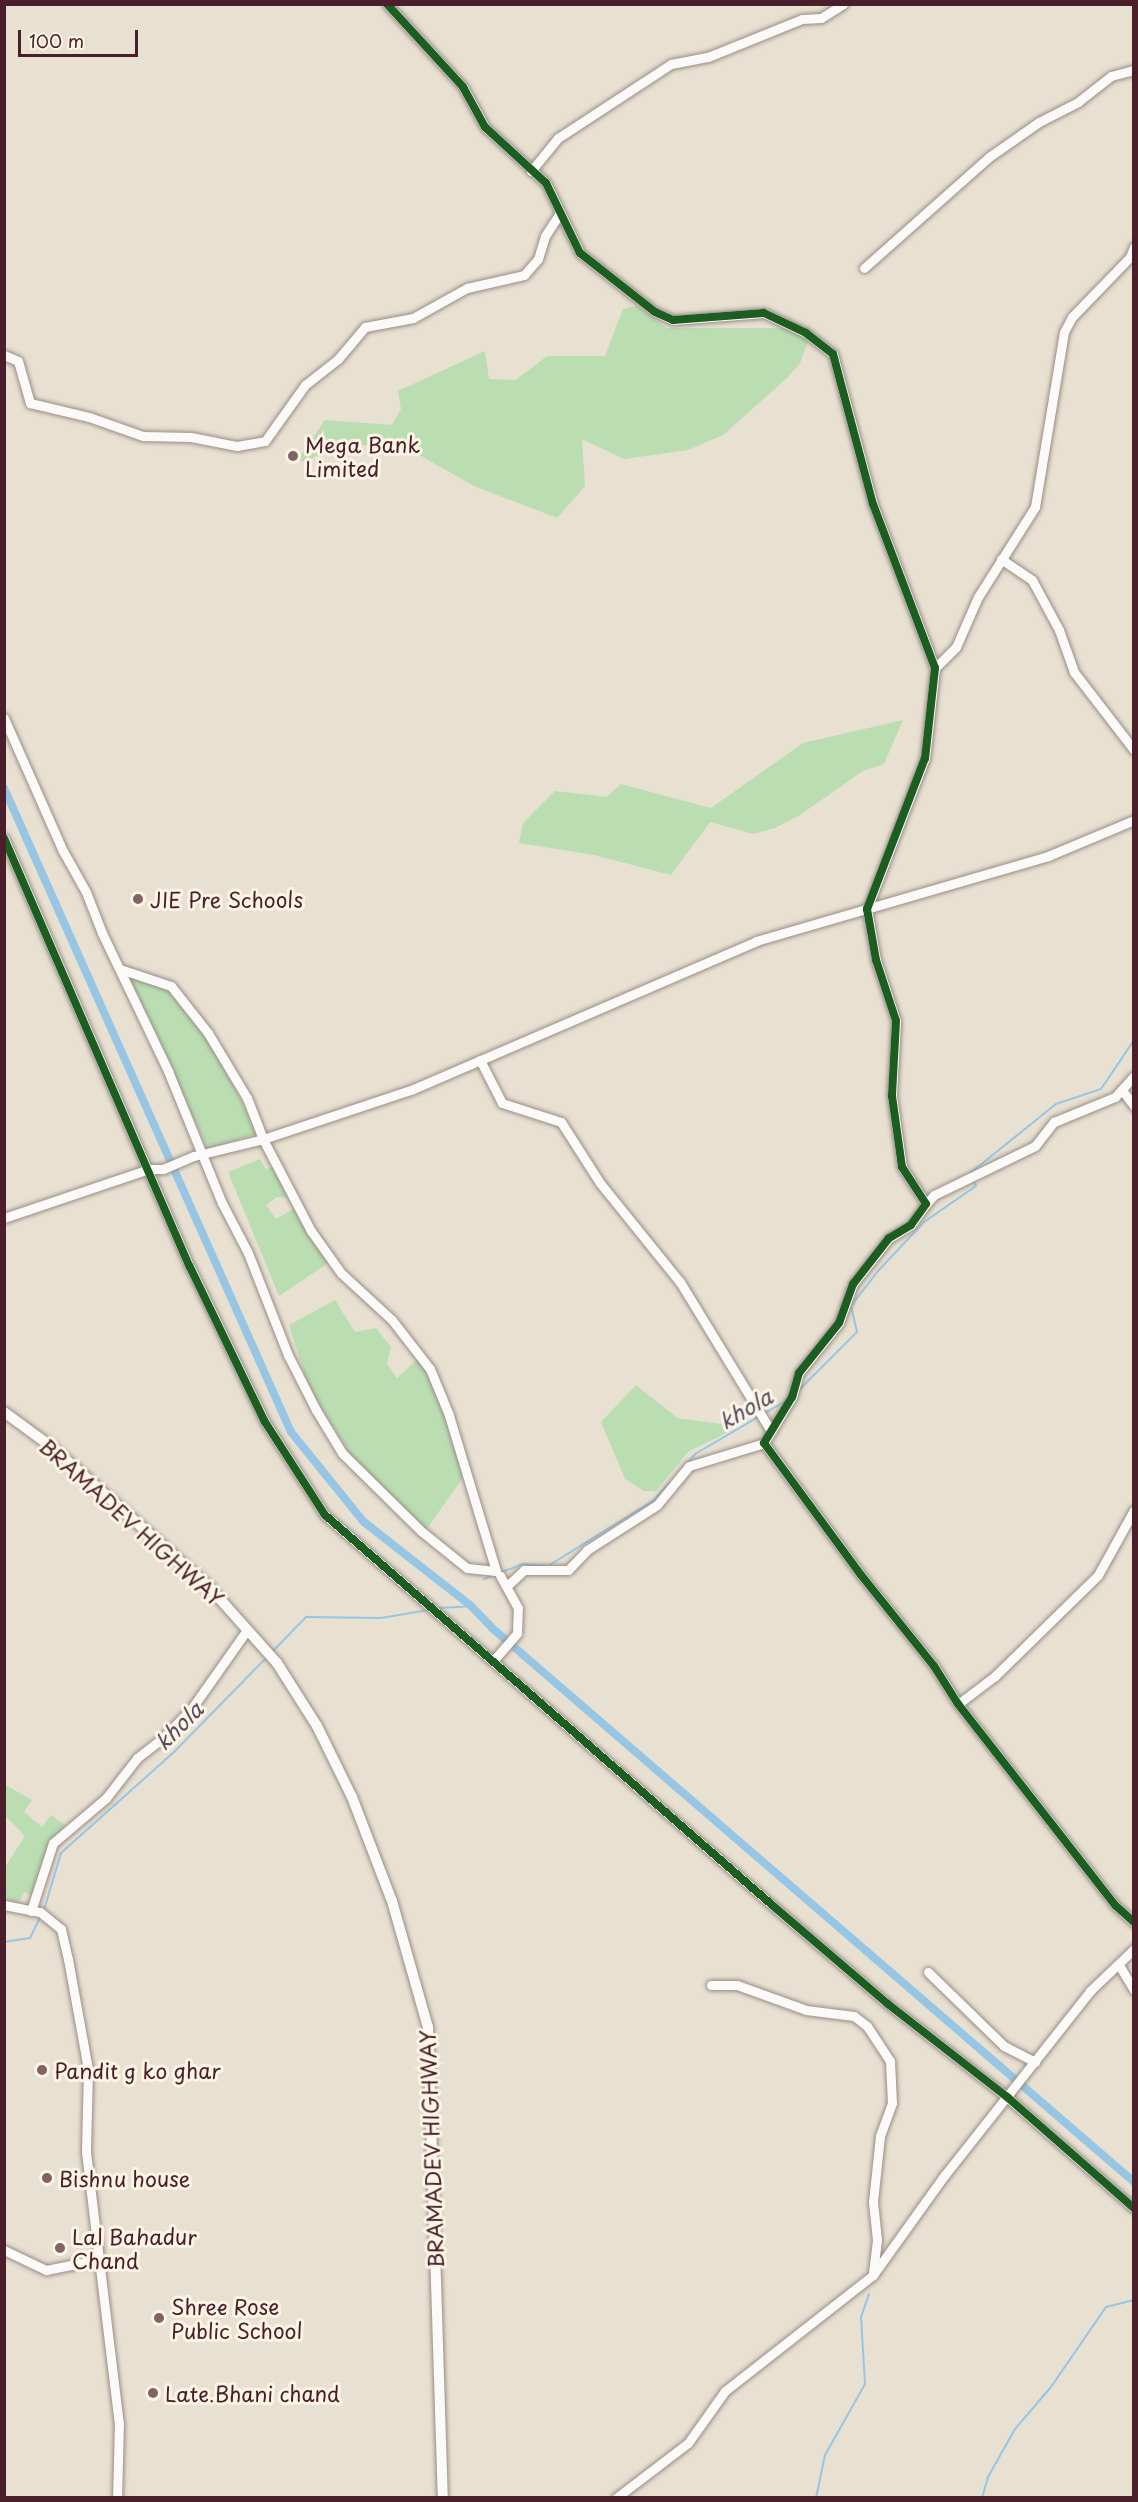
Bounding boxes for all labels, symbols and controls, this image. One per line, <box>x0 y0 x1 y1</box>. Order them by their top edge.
scale bar <box>21 18 141 56</box>
text: 100 m <box>29 27 84 54</box>
place label: Mega Bank Limited <box>305 431 420 481</box>
marker: Mega Bank Limited <box>286 449 300 463</box>
place label: JIE Pre Schools <box>150 886 304 912</box>
marker: JIE Pre Schools <box>131 892 145 906</box>
water label: khola <box>714 1382 776 1434</box>
street label: BRAMADEV HIGHWAY <box>35 1432 229 1612</box>
water label: khola <box>148 1695 208 1755</box>
street label: BRAMADEV HIGHWAY <box>414 2029 448 2269</box>
place label: Pandit g ko ghar <box>54 2057 223 2083</box>
marker: Pandit g ko ghar <box>35 2063 49 2077</box>
place label: Bishnu house <box>59 2165 190 2191</box>
marker: Bishnu house <box>40 2171 54 2185</box>
place label: Lal Bahadur Chand <box>72 2223 198 2273</box>
marker: Lal Bahadur Chand <box>53 2241 67 2255</box>
place label: Shree Rose Public School <box>171 2293 303 2343</box>
marker: Shree Rose Public School <box>152 2311 166 2325</box>
place label: Late.Bhani chand <box>165 2380 341 2406</box>
marker: Late.Bhani chand <box>146 2386 160 2400</box>

